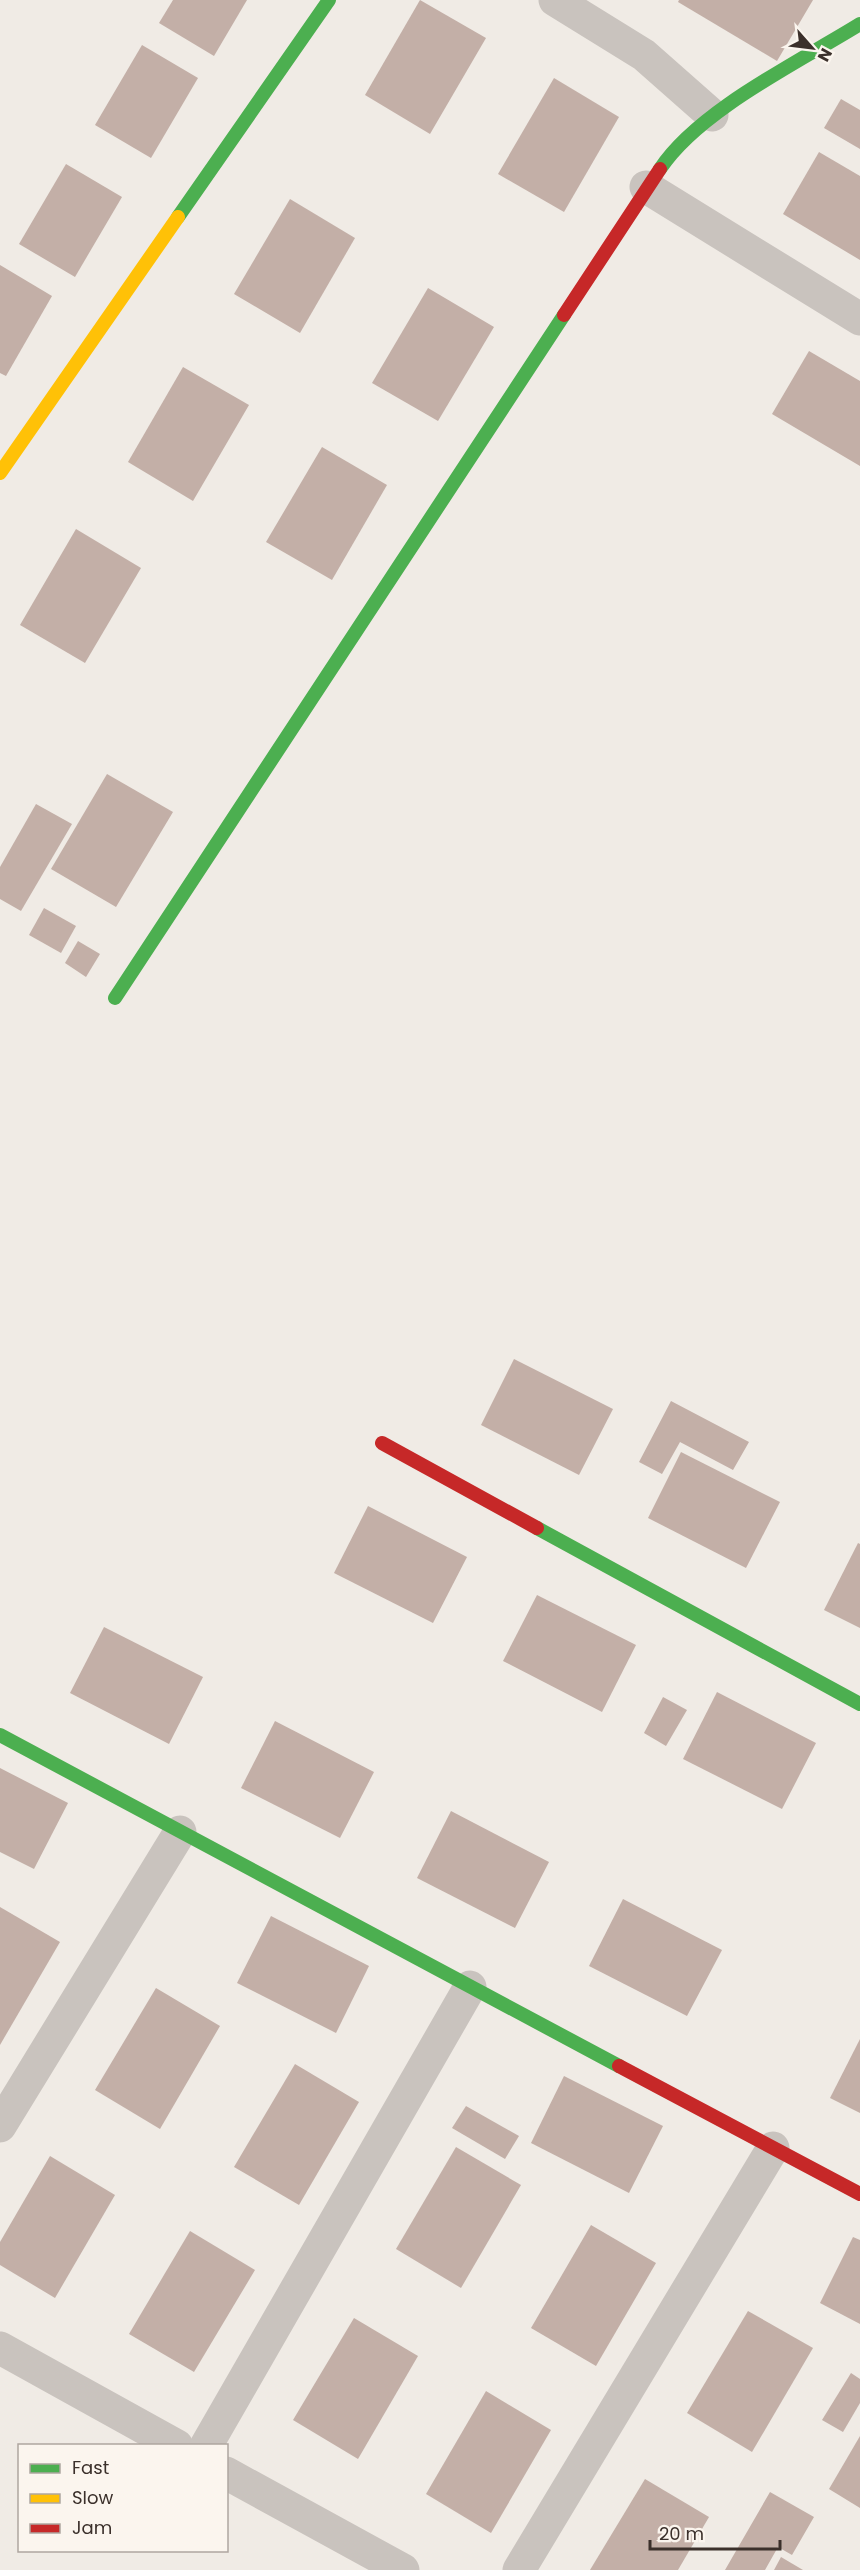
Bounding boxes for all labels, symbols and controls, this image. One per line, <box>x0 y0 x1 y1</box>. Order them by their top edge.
north arrow <box>782 18 842 78</box>
text: N <box>812 44 838 66</box>
legend <box>18 2444 228 2552</box>
text: Fast <box>72 2455 109 2480</box>
text: Slow <box>72 2485 114 2510</box>
scale bar <box>650 2513 780 2551</box>
text: Jam <box>72 2515 112 2540</box>
text: 20 m <box>659 2521 704 2546</box>

